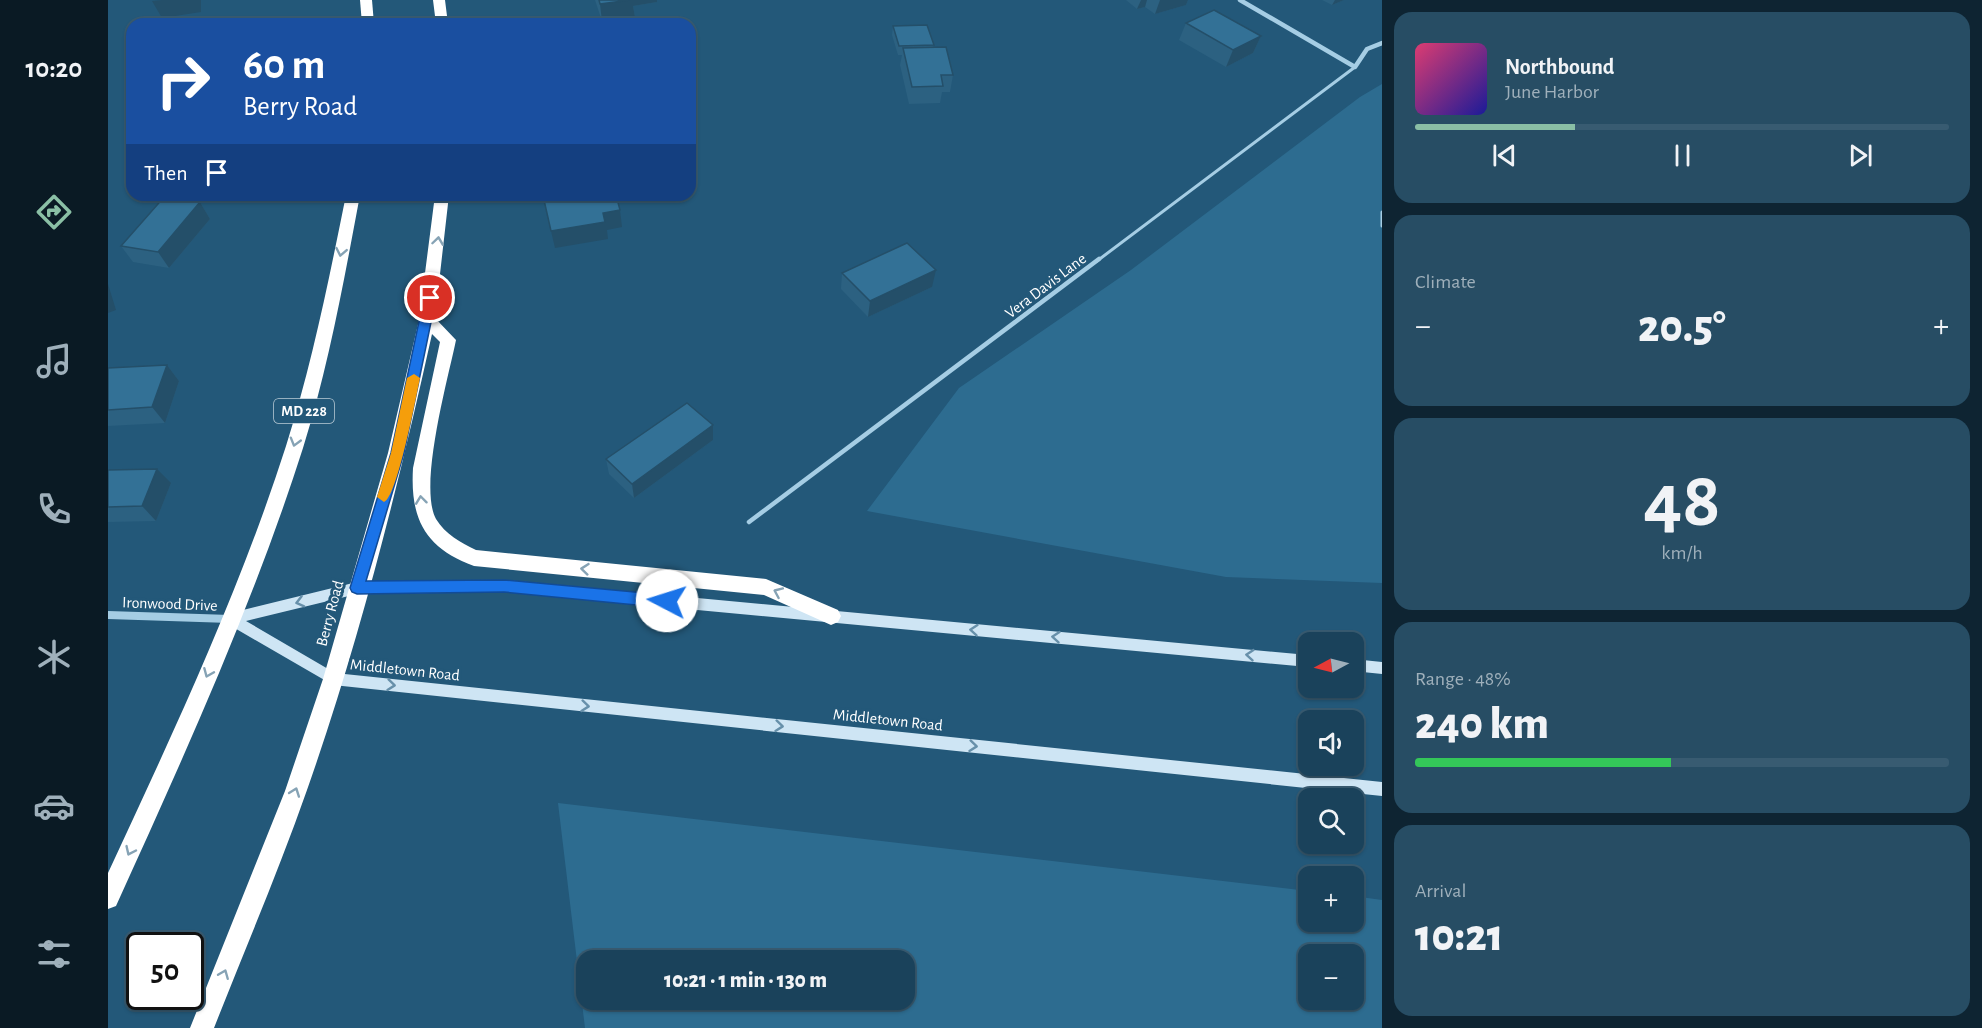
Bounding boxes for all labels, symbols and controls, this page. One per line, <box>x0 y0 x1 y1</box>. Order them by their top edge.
icon: right <box>144 42 222 120</box>
text: 60 m <box>243 44 325 86</box>
text: 10:20 <box>26 55 82 82</box>
text: Northbound <box>1505 56 1614 78</box>
text: June Harbor <box>1505 82 1599 102</box>
text: Berry Road <box>243 93 357 120</box>
icon: previous <box>1488 139 1521 172</box>
icon: pause <box>1666 139 1699 172</box>
icon: next <box>1844 139 1877 172</box>
icon: arrive <box>200 156 233 189</box>
text: Then <box>144 162 188 184</box>
icon: directions <box>33 191 75 233</box>
one-way arrow <box>431 236 443 245</box>
one-way arrow <box>335 247 348 257</box>
street label: Vera Davis Lane <box>1002 250 1089 321</box>
pin <box>404 272 455 323</box>
text: Climate <box>1415 272 1476 292</box>
icon: arrive <box>413 281 446 314</box>
text: 20.5° <box>1638 305 1726 350</box>
text: − <box>1415 310 1431 343</box>
text: + <box>1933 310 1949 343</box>
icon: music <box>33 340 75 382</box>
road number: MD 228 <box>274 399 334 423</box>
one-way arrow <box>290 436 302 447</box>
text: 48 <box>1643 463 1721 541</box>
icon: phone <box>33 488 75 530</box>
one-way arrow <box>415 495 428 505</box>
text: km/h <box>1661 543 1703 563</box>
one-way arrow <box>580 563 589 576</box>
position arrow <box>635 569 699 633</box>
street label: Berry Road <box>313 579 347 648</box>
one-way arrow <box>773 588 784 600</box>
street label: Ironwood Drive <box>122 594 218 614</box>
one-way arrow <box>296 594 306 607</box>
one-way arrow <box>970 624 979 637</box>
one-way arrow <box>1051 631 1060 644</box>
north arrow <box>1298 632 1364 698</box>
map controls <box>1298 632 1364 1010</box>
icon: climate <box>33 636 75 678</box>
one-way arrow <box>1245 649 1254 662</box>
street label: Middletown Road <box>349 656 461 684</box>
one-way arrow <box>203 666 215 677</box>
text: Range · 48% <box>1415 669 1511 689</box>
one-way arrow <box>387 678 396 691</box>
one-way arrow <box>581 699 590 711</box>
text: 240 km <box>1415 702 1549 747</box>
street label: Middletown Road <box>832 706 944 734</box>
button: sound <box>1298 710 1364 776</box>
one-way arrow <box>774 719 784 732</box>
one-way arrow <box>968 739 978 752</box>
icon: car <box>33 785 75 827</box>
one-way arrow <box>288 787 301 798</box>
button: search <box>1298 788 1364 854</box>
one-way arrow <box>125 845 137 856</box>
button: + <box>1298 866 1364 932</box>
text: Arrival <box>1415 881 1466 901</box>
text: 10:21 <box>1415 914 1503 959</box>
speed limit sign: 50 <box>126 932 204 1010</box>
icon: filters <box>33 933 75 975</box>
button: − <box>1298 944 1364 1010</box>
one-way arrow <box>217 969 229 980</box>
text: 10:21 · 1 min · 130 m <box>664 969 827 991</box>

